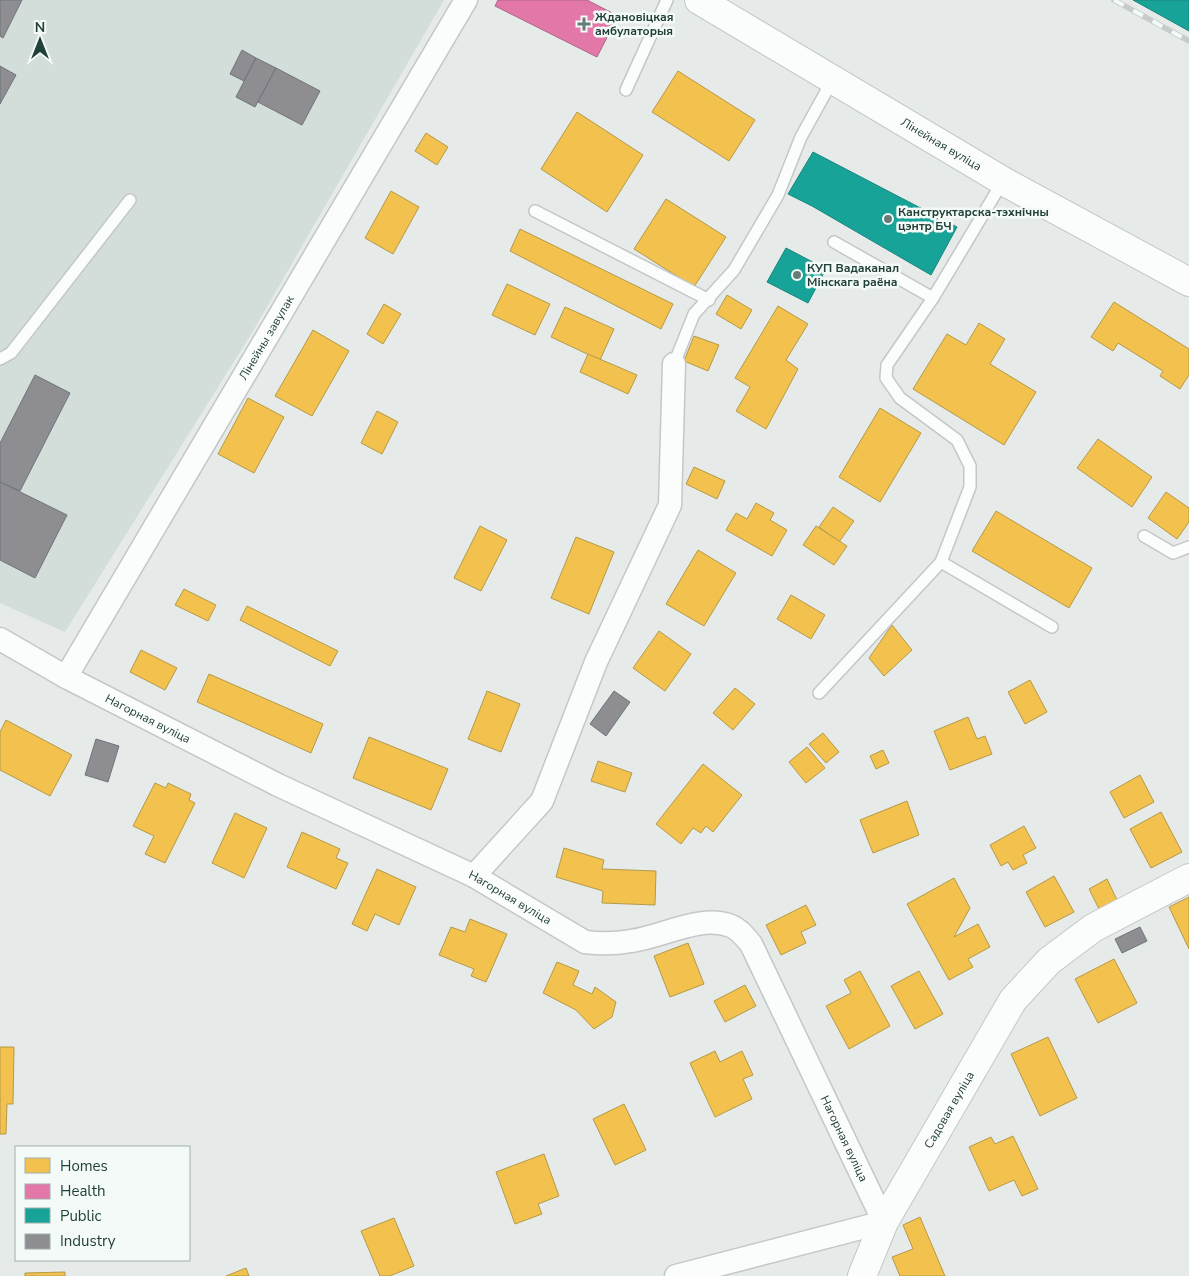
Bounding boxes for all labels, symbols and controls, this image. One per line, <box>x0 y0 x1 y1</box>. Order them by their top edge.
place label: Ждановіцкая амбулаторыя <box>595 9 673 39</box>
north arrow <box>15 15 65 65</box>
marker: Ждановіцкая амбулаторыя <box>577 17 591 31</box>
text: N <box>35 18 45 37</box>
street label: Лінейная вуліца <box>898 114 985 175</box>
place label: Канструктарска-тэхнічны цэнтр БЧ <box>898 204 1049 234</box>
marker: Канструктарска-тэхнічны цэнтр БЧ <box>882 213 894 225</box>
place label: КУП Вадаканал Мінскага раёна <box>807 260 899 290</box>
marker: КУП Вадаканал Мінскага раёна <box>791 269 803 281</box>
street label: Лінейны завулак <box>235 292 298 383</box>
street label: Нагорная вуліца <box>102 690 193 747</box>
street label: Нагорная вуліца <box>466 867 554 928</box>
street label: Садовая вуліца <box>920 1068 978 1151</box>
street label: Нагорная вуліца <box>817 1093 872 1184</box>
legend <box>15 1146 190 1261</box>
text: Homes <box>60 1156 108 1176</box>
text: Health <box>60 1181 105 1201</box>
text: Public <box>60 1206 101 1226</box>
text: Industry <box>60 1231 116 1251</box>

